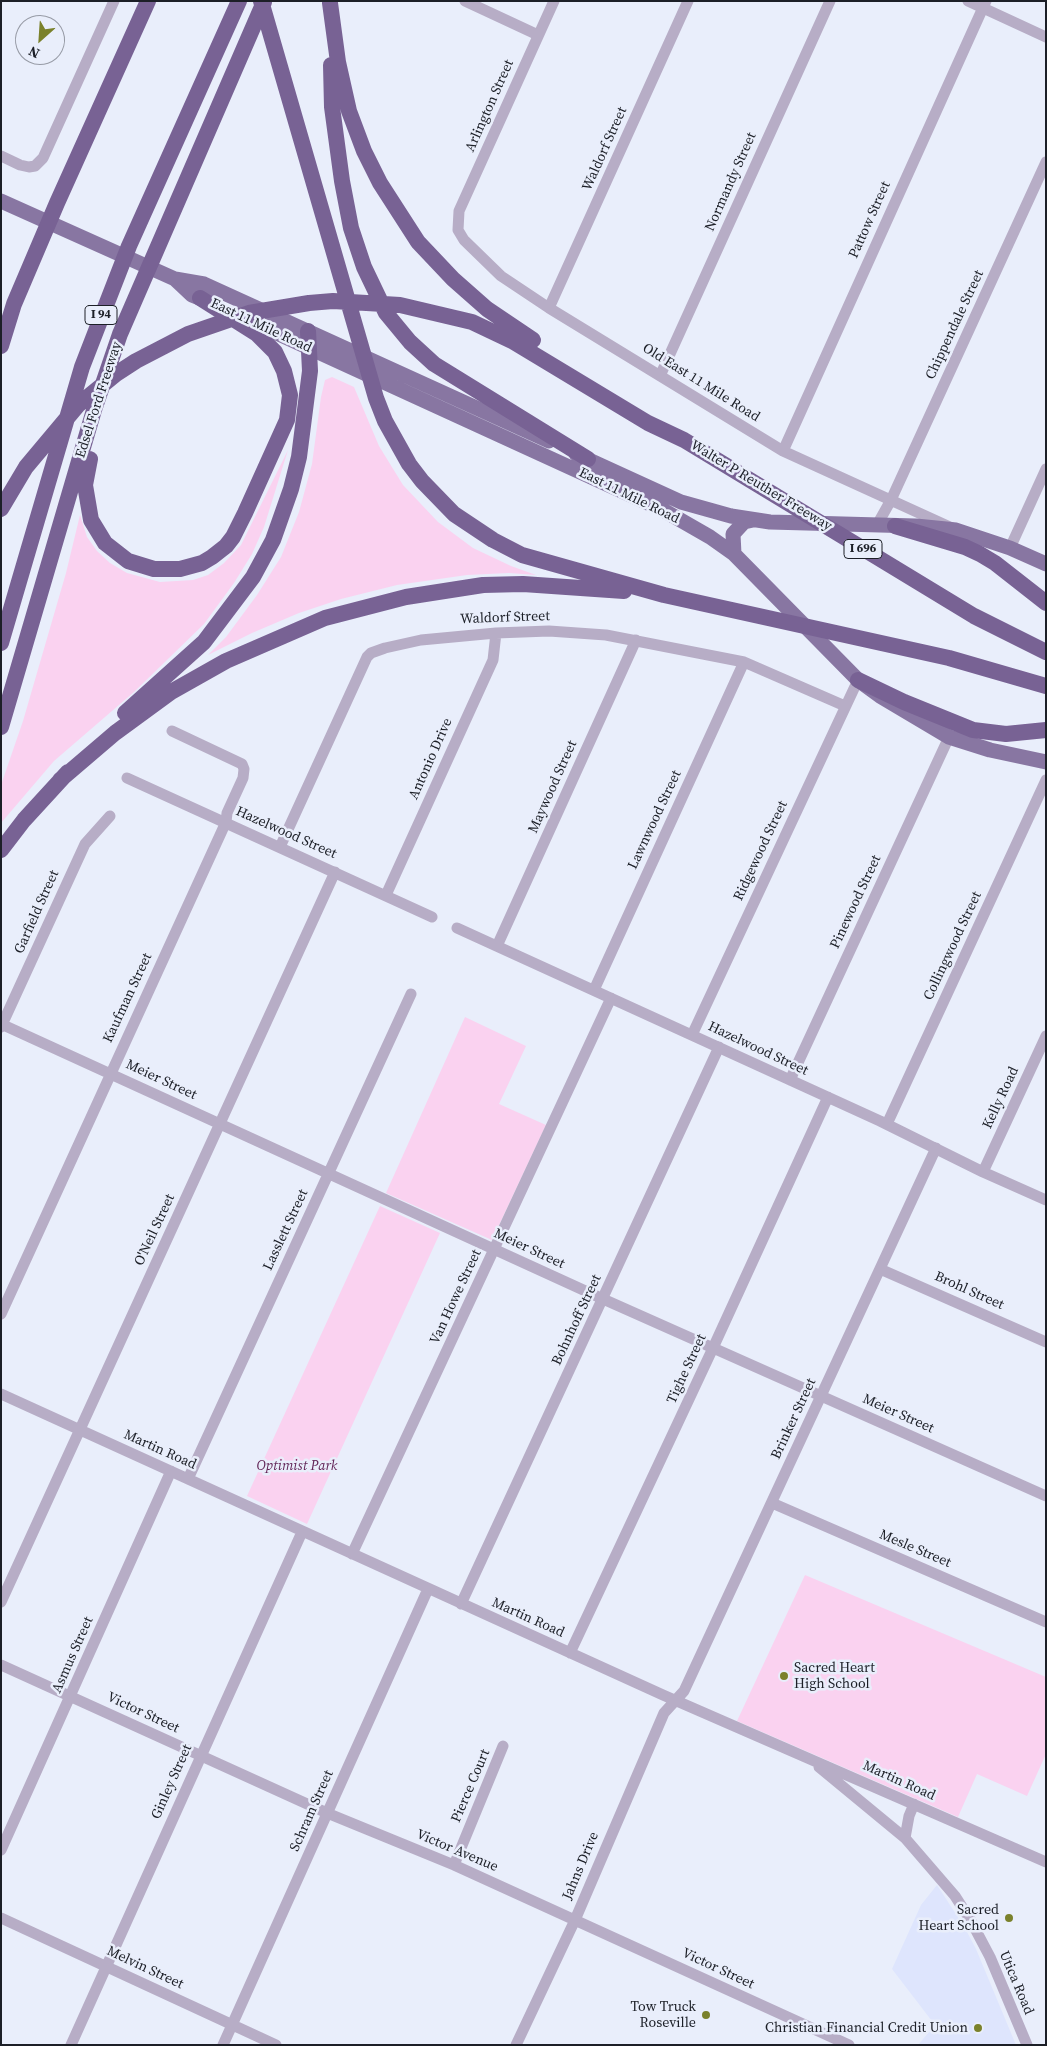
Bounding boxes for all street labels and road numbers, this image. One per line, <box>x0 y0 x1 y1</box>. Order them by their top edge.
street label: Arlington Street <box>462 57 518 155</box>
street label: Waldorf Street <box>579 105 631 193</box>
street label: Normandy Street <box>702 130 760 234</box>
street label: Pattow Street <box>846 179 894 261</box>
street label: Chippendale Street <box>922 268 988 382</box>
street label: East 11 Mile Road <box>208 295 314 357</box>
road number: I 94 <box>85 306 117 324</box>
street label: Edsel Ford Freeway <box>72 340 126 460</box>
street label: Old East 11 Mile Road <box>639 340 763 426</box>
street label: Walter P Reuther Freeway <box>687 437 835 535</box>
street label: East 11 Mile Road <box>576 464 682 528</box>
road number: I 696 <box>844 540 882 558</box>
street label: Waldorf Street <box>460 608 550 628</box>
street label: Antonio Drive <box>406 716 456 802</box>
street label: Maywood Street <box>525 738 581 836</box>
street label: Lawnwood Street <box>625 768 685 872</box>
street label: Ridgewood Street <box>730 798 792 904</box>
street label: Hazelwood Street <box>233 803 339 863</box>
street label: Pinewood Street <box>827 853 885 951</box>
street label: Garfield Street <box>11 868 63 956</box>
street label: Collingwood Street <box>920 889 986 1003</box>
street label: Kaufman Street <box>100 950 156 1046</box>
street label: Hazelwood Street <box>705 1018 811 1080</box>
street label: Meier Street <box>123 1056 199 1104</box>
street label: Kelly Road <box>979 1064 1023 1132</box>
street label: Lasslett Street <box>260 1187 312 1273</box>
street label: O'Neil Street <box>131 1192 179 1268</box>
street label: Meier Street <box>491 1225 567 1273</box>
street label: Van Howe Street <box>427 1247 485 1347</box>
street label: Brohl Street <box>932 1268 1006 1314</box>
street label: Bohnhoff Street <box>549 1272 605 1368</box>
street label: Tighe Street <box>664 1332 710 1406</box>
street label: Brinker Street <box>768 1376 820 1462</box>
street label: Meier Street <box>860 1391 936 1437</box>
street label: Martin Road <box>121 1427 199 1473</box>
street label: Mesle Street <box>877 1526 953 1572</box>
street label: Martin Road <box>489 1595 567 1641</box>
street label: Asmus Street <box>49 1614 97 1696</box>
street label: Victor Street <box>104 1689 182 1737</box>
street label: Ginley Street <box>148 1742 196 1822</box>
street label: Pierce Court <box>448 1747 494 1825</box>
street label: Martin Road <box>860 1758 938 1804</box>
street label: Schram Street <box>287 1768 337 1854</box>
street label: Victor Avenue <box>413 1826 501 1876</box>
street label: Jahns Drive <box>559 1830 603 1902</box>
street label: Melvin Street <box>104 1943 186 1993</box>
street label: Victor Street <box>679 1945 757 1993</box>
street label: Utica Road <box>995 1949 1037 2017</box>

